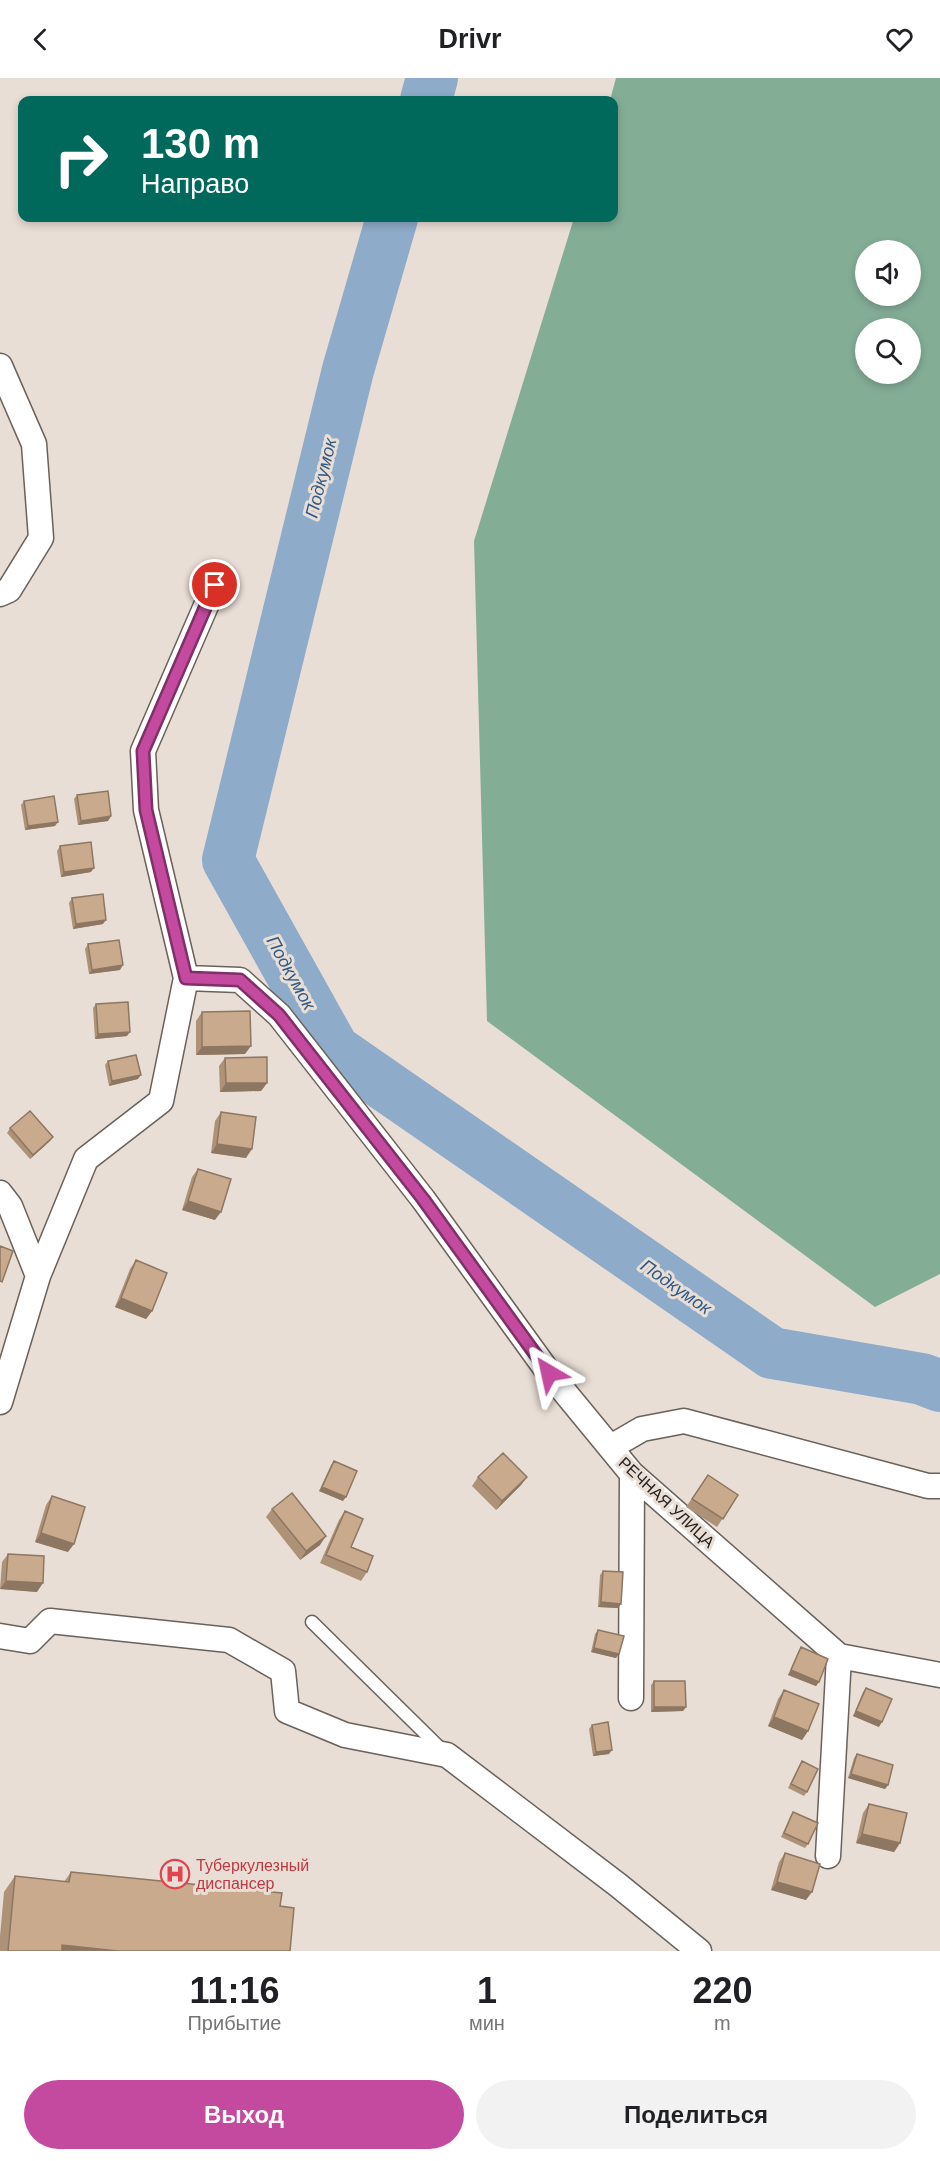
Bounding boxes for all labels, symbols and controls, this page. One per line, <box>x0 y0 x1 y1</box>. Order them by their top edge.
icon: back <box>24 23 57 56</box>
icon: heart <box>883 23 916 56</box>
text: Drivr <box>438 24 502 54</box>
icon: right <box>42 120 120 198</box>
text: 130 m <box>141 120 260 167</box>
text: Направо <box>141 169 249 199</box>
map controls <box>855 240 921 384</box>
button: sound <box>855 240 921 306</box>
button: search <box>855 318 921 384</box>
water label: Подкумок <box>301 435 341 520</box>
pin <box>189 559 240 610</box>
icon: arrive <box>198 568 231 601</box>
water label: Подкумок <box>263 933 320 1015</box>
water label: Подкумок <box>637 1255 716 1319</box>
position arrow <box>517 1341 581 1405</box>
street label: РЕЧНАЯ УЛИЦА <box>615 1454 718 1551</box>
place label: Туберкулезный диспансер <box>196 1857 309 1892</box>
hospital icon: Туберкулезный диспансер <box>159 1858 191 1890</box>
text: 11:16 <box>189 1970 280 2011</box>
text: 1 <box>477 1970 497 2011</box>
text: 220 <box>692 1970 752 2011</box>
text: Прибытие <box>187 2012 281 2034</box>
text: мин <box>469 2012 505 2034</box>
text: m <box>714 2012 731 2034</box>
button: Выход <box>24 2080 464 2149</box>
button: Поделиться <box>476 2080 916 2149</box>

